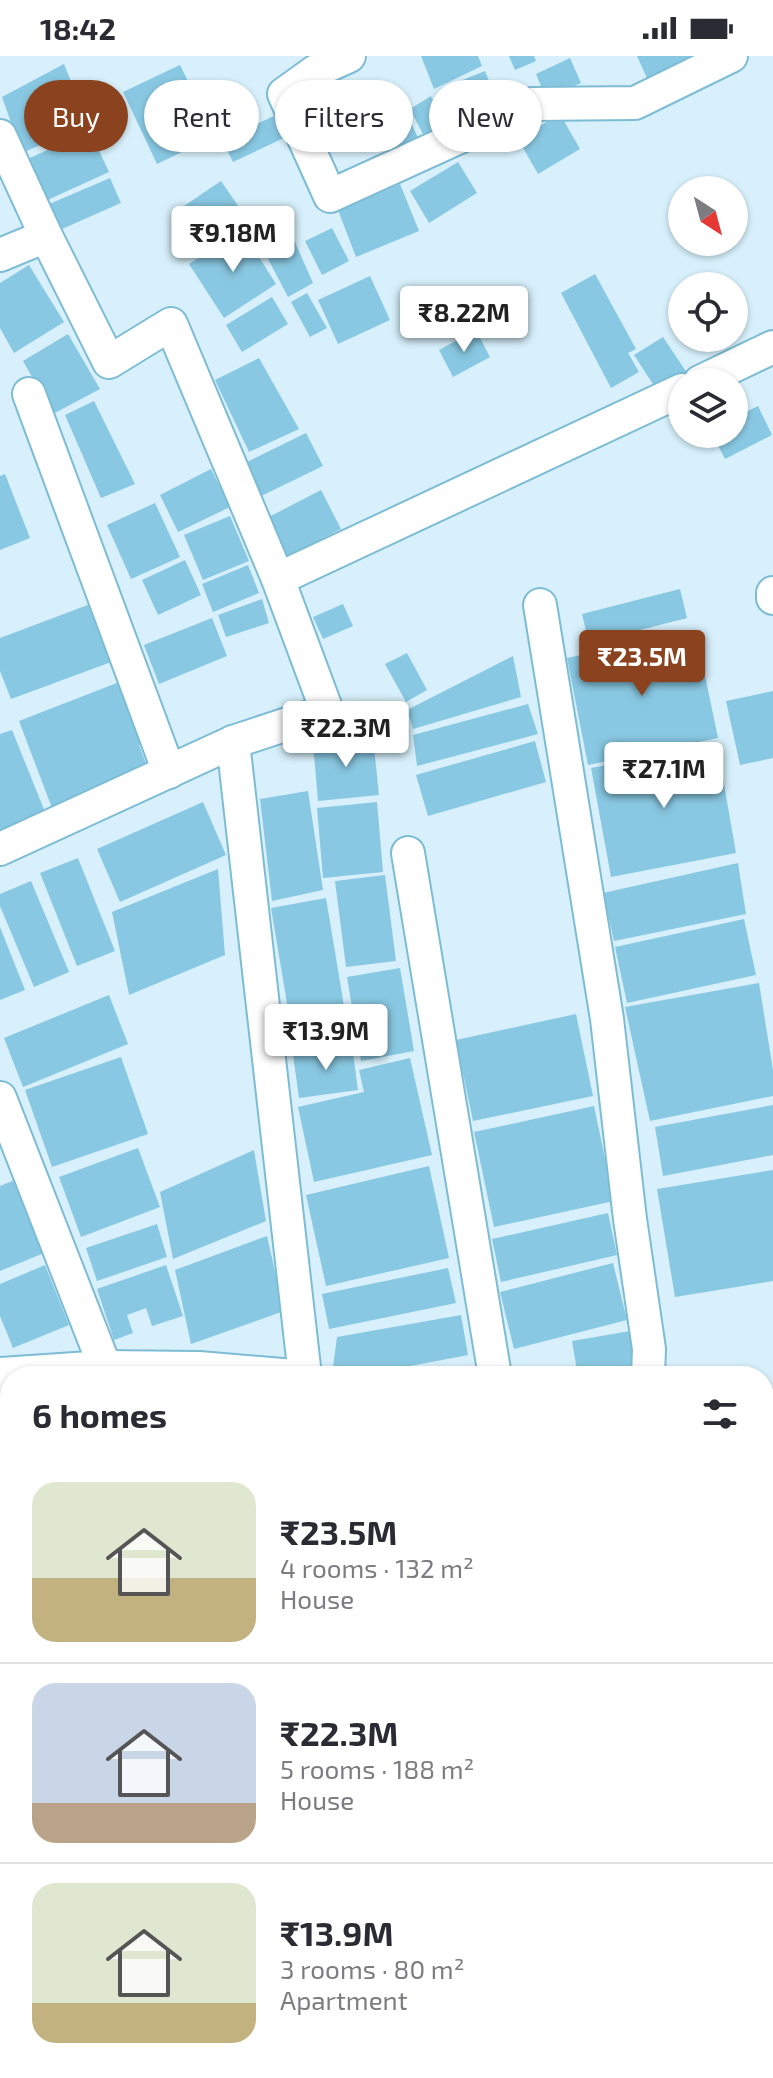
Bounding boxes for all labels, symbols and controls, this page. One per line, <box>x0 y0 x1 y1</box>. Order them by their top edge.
text: 18:42 <box>40 10 116 46</box>
chip: Buy <box>24 80 128 152</box>
chip: Rent <box>144 80 259 152</box>
chip: Filters <box>275 80 413 152</box>
chip: New <box>429 80 542 152</box>
north arrow <box>668 176 748 256</box>
map controls <box>668 176 748 448</box>
pin: ₹9.18M <box>168 206 298 274</box>
text: ₹9.18M <box>189 216 277 247</box>
button: locate <box>668 272 748 352</box>
pin: ₹8.22M <box>399 286 529 354</box>
text: ₹8.22M <box>418 296 510 327</box>
button: layers <box>668 368 748 448</box>
pin: ₹23.5M <box>577 630 707 698</box>
text: ₹23.5M <box>597 640 687 671</box>
pin: ₹22.3M <box>281 701 411 769</box>
text: ₹22.3M <box>301 711 391 742</box>
pin: ₹27.1M <box>599 742 729 810</box>
text: ₹27.1M <box>622 752 706 783</box>
pin: ₹13.9M <box>261 1004 391 1072</box>
text: ₹13.9M <box>283 1014 369 1045</box>
icon: filters <box>698 1392 742 1436</box>
text: 6 homes <box>32 1394 167 1435</box>
text: ₹23.5M <box>280 1511 397 1552</box>
icon: home <box>96 1514 192 1610</box>
text: 4 rooms · 132 m² <box>280 1552 474 1583</box>
text: House <box>280 1583 354 1614</box>
text: ₹22.3M <box>280 1712 398 1753</box>
icon: home <box>96 1715 192 1811</box>
text: 5 rooms · 188 m² <box>280 1753 474 1784</box>
text: House <box>280 1784 354 1815</box>
text: ₹13.9M <box>280 1912 394 1953</box>
icon: home <box>96 1915 192 2011</box>
text: 3 rooms · 80 m² <box>280 1953 464 1984</box>
text: Apartment <box>280 1984 408 2015</box>

